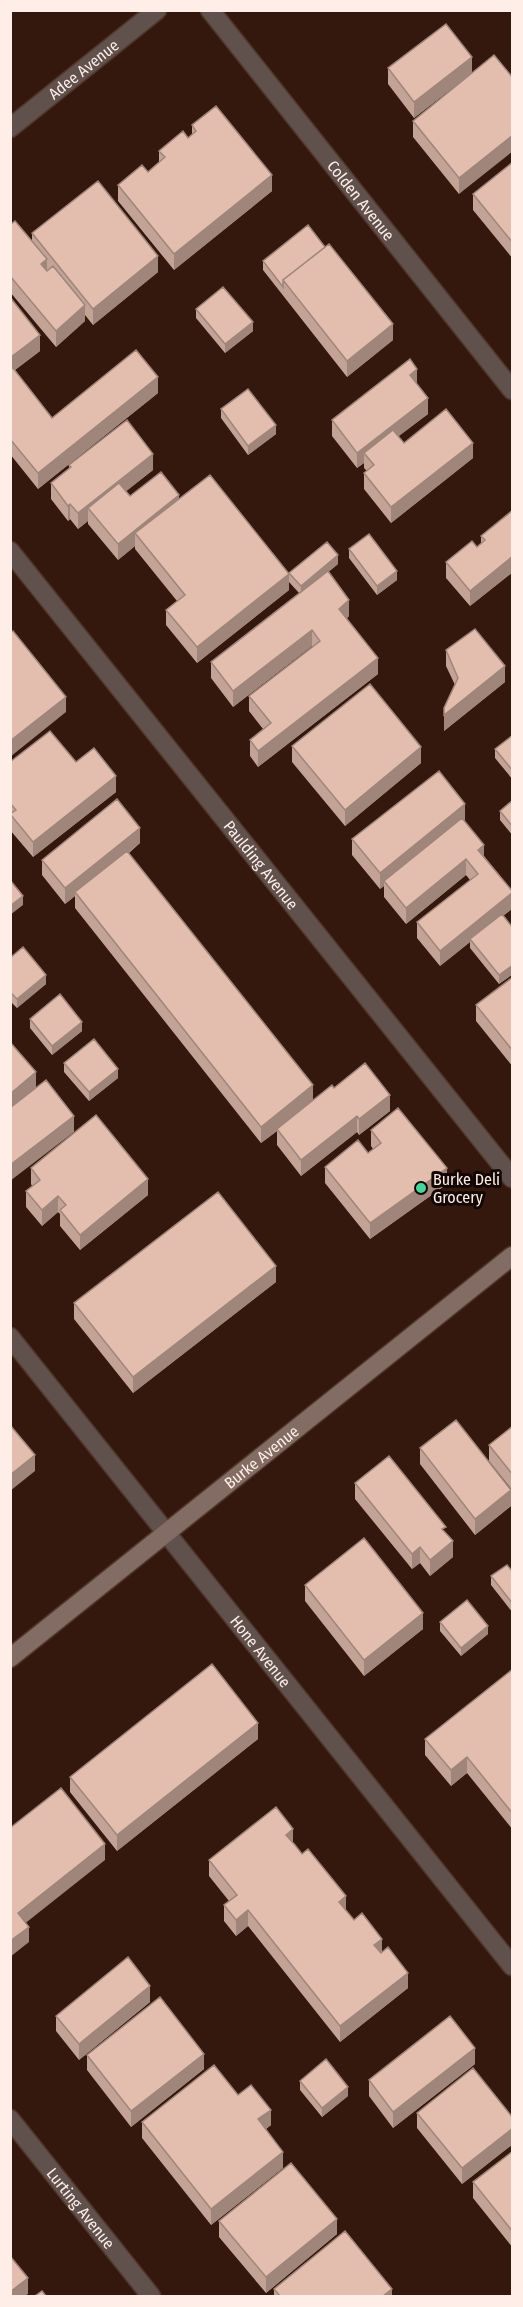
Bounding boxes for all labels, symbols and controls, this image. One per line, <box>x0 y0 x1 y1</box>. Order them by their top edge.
street label: Adee Avenue <box>44 35 122 103</box>
street label: Colden Avenue <box>324 156 399 244</box>
street label: Paulding Avenue <box>220 817 303 913</box>
place label: Burke Deli Grocery <box>433 1170 500 1207</box>
marker: Burke Deli Grocery <box>414 1181 428 1195</box>
street label: Burke Avenue <box>220 1421 302 1492</box>
street label: Hone Avenue <box>226 1612 295 1691</box>
street label: Lurting Avenue <box>43 2164 119 2252</box>

